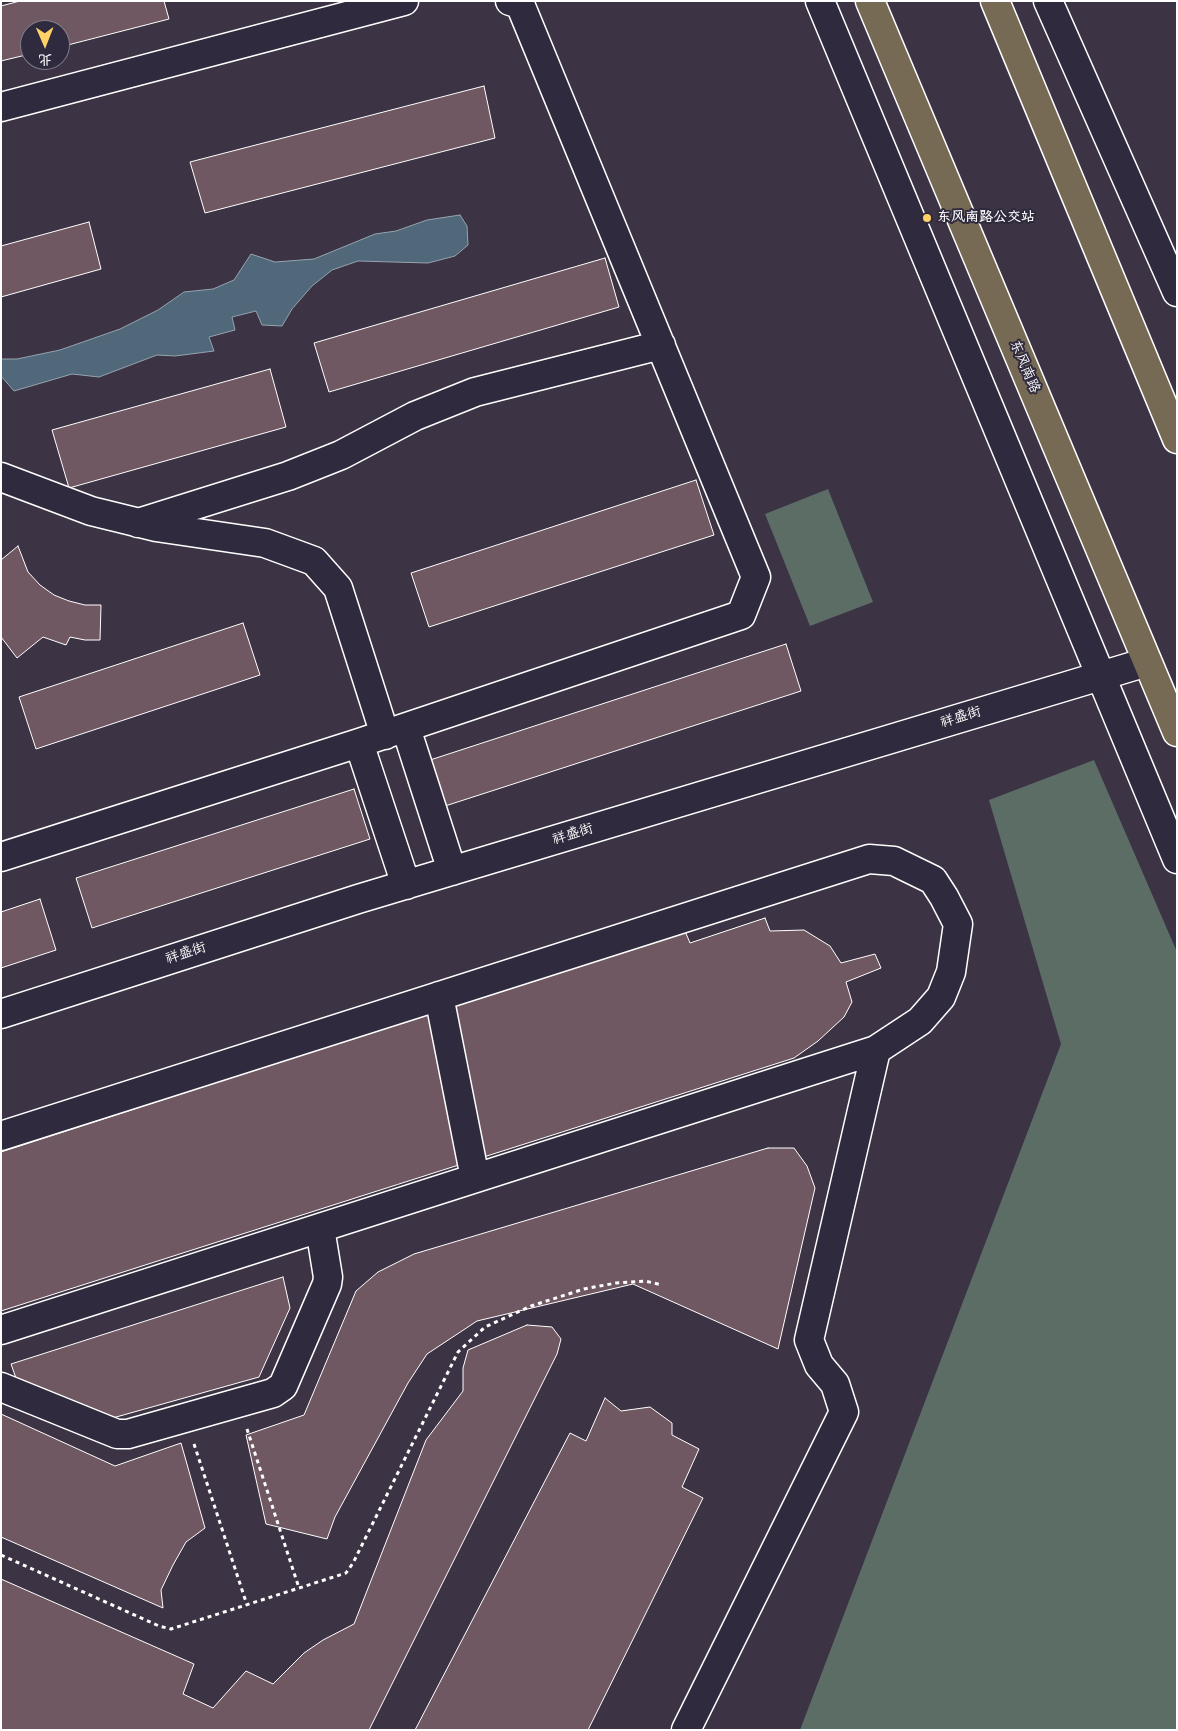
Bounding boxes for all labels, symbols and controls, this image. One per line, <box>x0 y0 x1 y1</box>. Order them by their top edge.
north arrow <box>20 20 70 70</box>
text: 北 <box>38 49 52 69</box>
place label: 东风南路公交站 <box>937 210 1035 226</box>
marker: 东风南路公交站 <box>921 212 933 224</box>
street label: 东风南路 <box>1005 338 1043 396</box>
street label: 祥盛街 <box>938 704 984 732</box>
street label: 祥盛街 <box>550 821 596 849</box>
street label: 祥盛街 <box>163 940 209 968</box>

